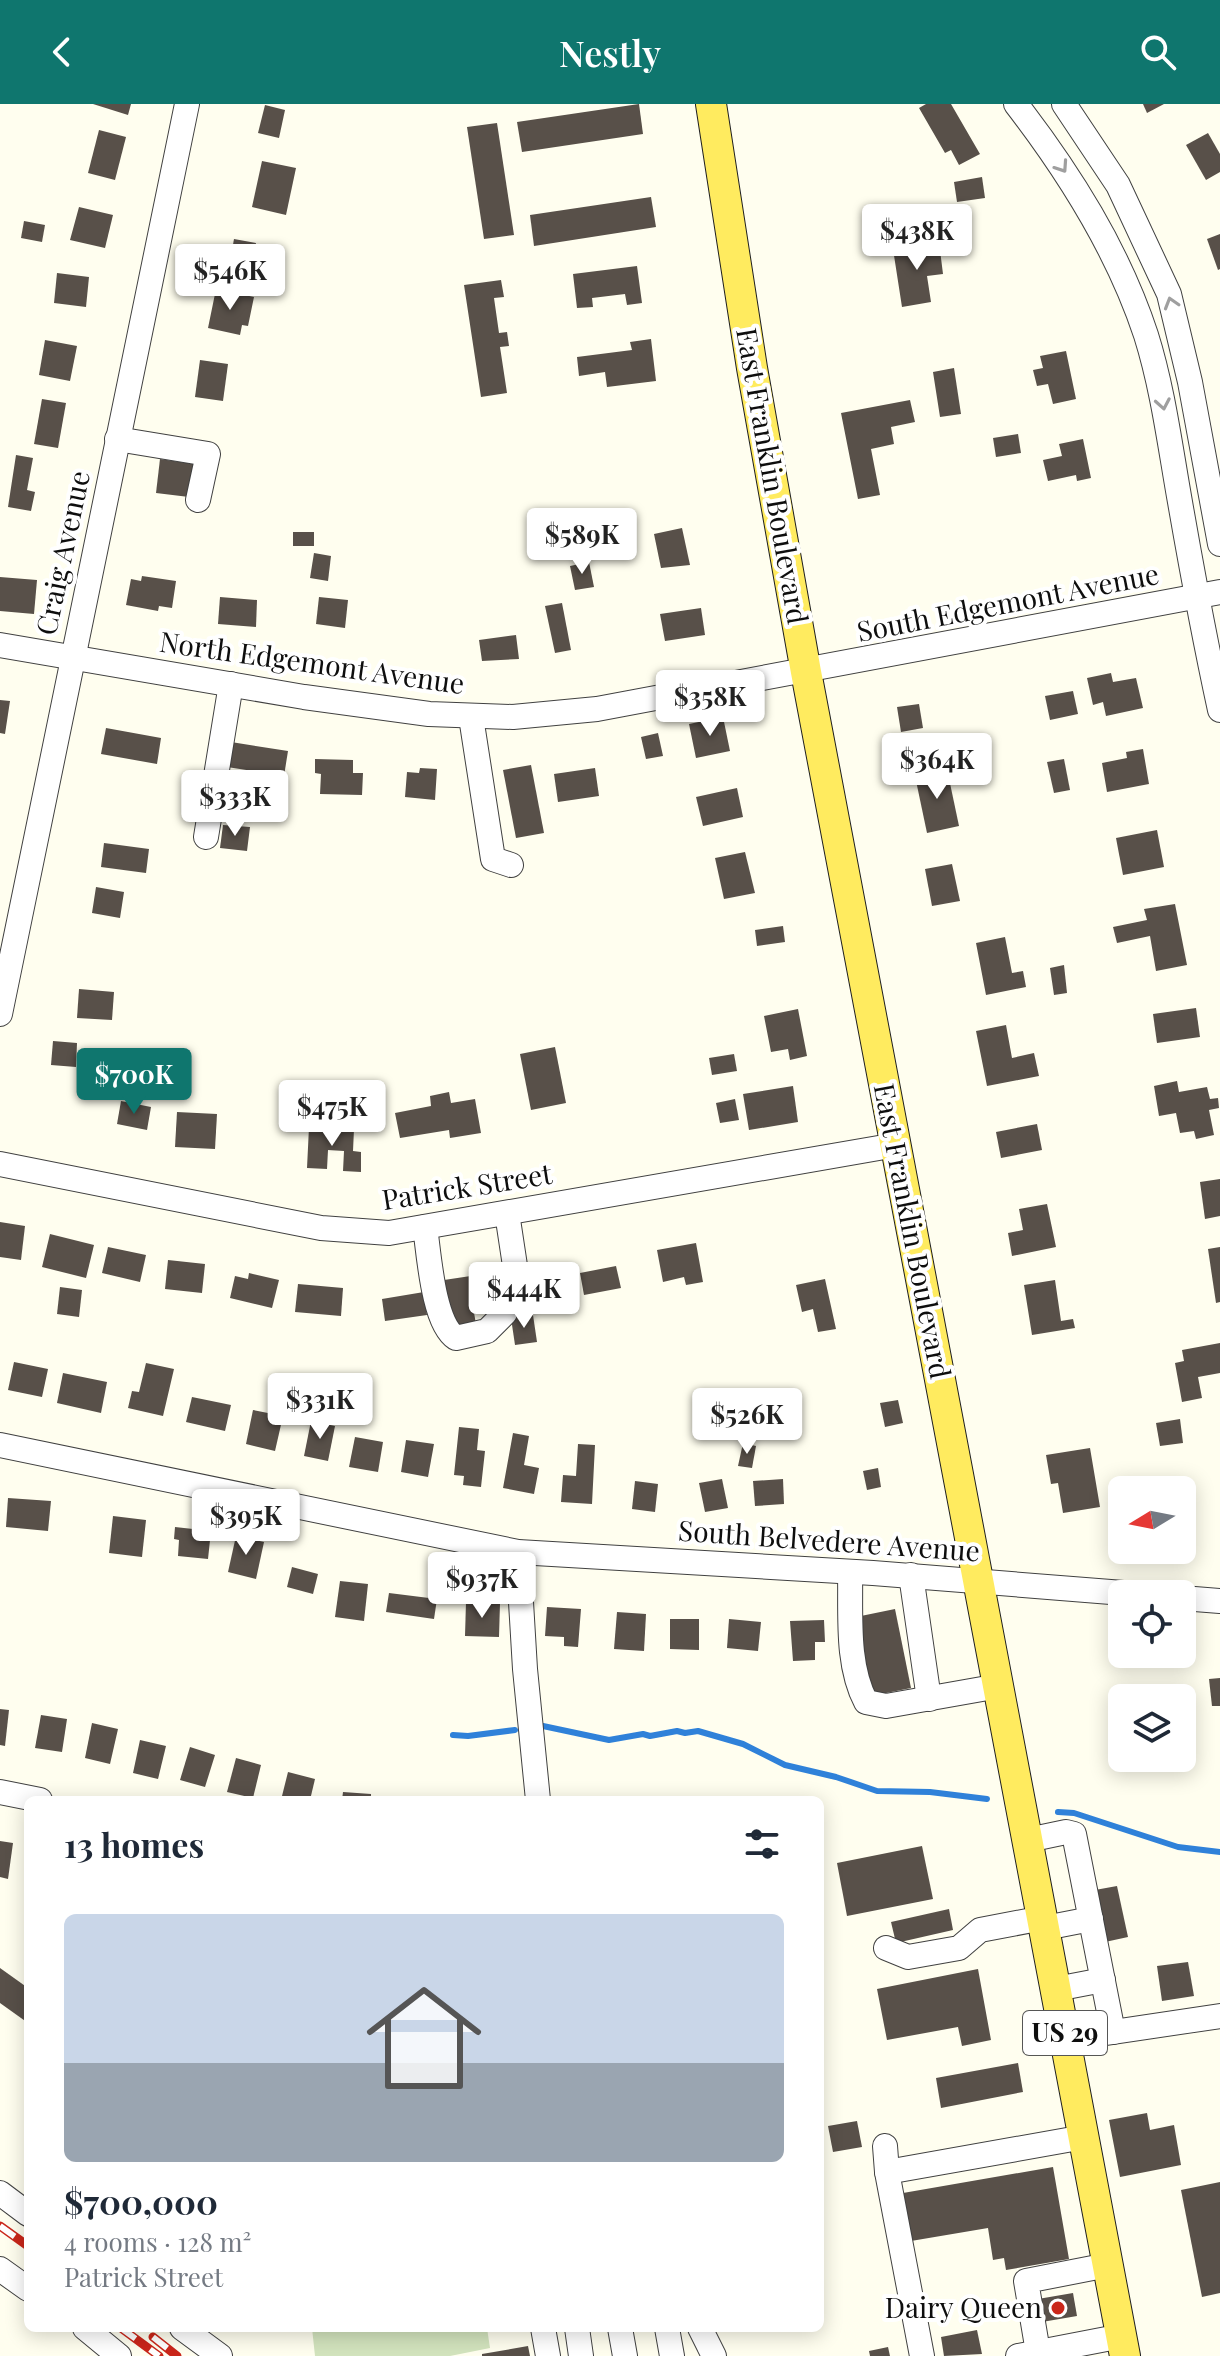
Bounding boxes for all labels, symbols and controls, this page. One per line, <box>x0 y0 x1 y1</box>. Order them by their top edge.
text: Nestly <box>559 28 661 76</box>
icon: back <box>40 30 84 74</box>
icon: search <box>1136 30 1180 74</box>
one-way arrow <box>1052 158 1067 172</box>
pin: $438K <box>861 204 973 272</box>
text: $438K <box>880 212 954 247</box>
pin: $546K <box>174 244 286 312</box>
text: $546K <box>193 252 267 287</box>
one-way arrow <box>1164 296 1180 310</box>
street label: East Franklin Boulevard <box>729 325 818 627</box>
one-way arrow <box>1154 398 1171 411</box>
street label: Craig Avenue <box>26 467 97 638</box>
pin: $589K <box>526 508 638 576</box>
text: $589K <box>545 516 619 551</box>
street label: South Edgemont Avenue <box>854 554 1162 649</box>
street label: North Edgemont Avenue <box>158 622 467 701</box>
pin: $358K <box>654 670 766 738</box>
text: $358K <box>674 678 746 713</box>
pin: $364K <box>881 733 993 801</box>
text: $364K <box>900 741 974 776</box>
pin: $333K <box>179 770 291 838</box>
text: $333K <box>199 778 271 813</box>
pin: $700K <box>78 1048 190 1116</box>
text: $700K <box>95 1056 173 1091</box>
pin: $475K <box>276 1080 388 1148</box>
street label: East Franklin Boulevard <box>867 1080 960 1381</box>
text: $475K <box>297 1088 367 1123</box>
street label: Patrick Street <box>379 1154 555 1217</box>
pin: $444K <box>468 1262 580 1330</box>
text: $444K <box>487 1270 561 1305</box>
pin: $331K <box>264 1373 376 1441</box>
text: $331K <box>286 1381 354 1416</box>
pin: $526K <box>691 1388 803 1456</box>
text: $526K <box>710 1396 784 1431</box>
north arrow <box>1108 1476 1196 1564</box>
map controls <box>1108 1476 1196 1772</box>
pin: $395K <box>190 1489 302 1557</box>
text: $395K <box>210 1497 282 1532</box>
street label: South Belvedere Avenue <box>677 1511 981 1568</box>
pin: $937K <box>426 1552 538 1620</box>
text: $937K <box>446 1560 518 1595</box>
button: locate <box>1108 1580 1196 1668</box>
button: layers <box>1108 1684 1196 1772</box>
text: 13 homes <box>64 1821 204 1867</box>
icon: filters <box>740 1822 784 1866</box>
icon: home <box>352 1966 496 2110</box>
road number: US 29 <box>1023 2011 1107 2055</box>
text: $700,000 <box>64 2178 218 2224</box>
text: 4 rooms · 128 m² <box>64 2224 251 2259</box>
text: Patrick Street <box>64 2259 223 2294</box>
place label: Dairy Queen <box>885 2288 1042 2325</box>
marker: Dairy Queen <box>1049 2299 1067 2317</box>

